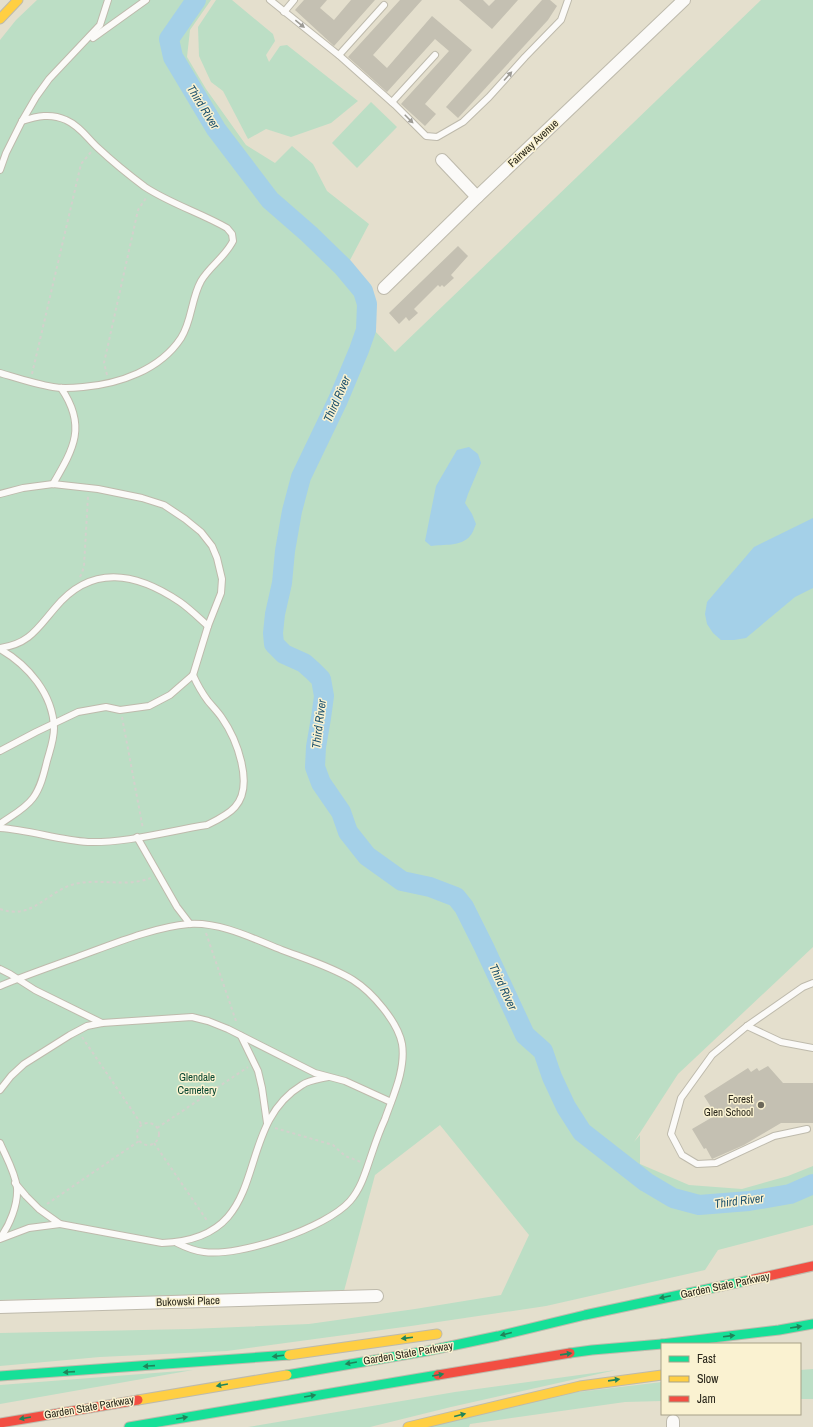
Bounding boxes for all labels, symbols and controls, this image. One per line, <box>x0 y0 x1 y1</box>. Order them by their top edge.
one-way arrow <box>295 20 306 29</box>
one-way arrow <box>504 71 513 81</box>
water label: Third River <box>183 82 223 133</box>
one-way arrow <box>404 114 414 124</box>
street label: Fairway Avenue <box>505 116 561 170</box>
water label: Third River <box>320 373 355 425</box>
water label: Third River <box>308 698 330 749</box>
water label: Third River <box>485 961 521 1013</box>
park label: Glendale Cemetery <box>177 1070 217 1097</box>
place label: Forest Glen School <box>704 1092 753 1119</box>
marker: Forest Glen School <box>756 1100 766 1110</box>
water label: Third River <box>714 1190 765 1212</box>
street label: Garden State Parkway <box>679 1269 771 1301</box>
street label: Bukowski Place <box>156 1293 220 1309</box>
one-way arrow <box>659 1295 672 1301</box>
one-way arrow <box>790 1324 802 1330</box>
one-way arrow <box>500 1332 512 1338</box>
one-way arrow <box>723 1333 735 1339</box>
one-way arrow <box>401 1335 413 1341</box>
street label: Garden State Parkway <box>362 1338 454 1368</box>
legend <box>661 1343 801 1415</box>
one-way arrow <box>560 1351 572 1357</box>
text: Fast <box>697 1351 716 1367</box>
one-way arrow <box>272 1353 284 1359</box>
one-way arrow <box>345 1361 357 1367</box>
one-way arrow <box>143 1363 155 1370</box>
one-way arrow <box>63 1368 75 1375</box>
one-way arrow <box>432 1371 444 1377</box>
text: Slow <box>697 1371 719 1387</box>
one-way arrow <box>608 1377 620 1384</box>
one-way arrow <box>216 1382 229 1388</box>
text: Jam <box>697 1391 716 1407</box>
street label: Garden State Parkway <box>43 1392 135 1422</box>
one-way arrow <box>304 1393 316 1399</box>
one-way arrow <box>454 1411 466 1417</box>
one-way arrow <box>19 1415 31 1421</box>
one-way arrow <box>175 1415 188 1421</box>

